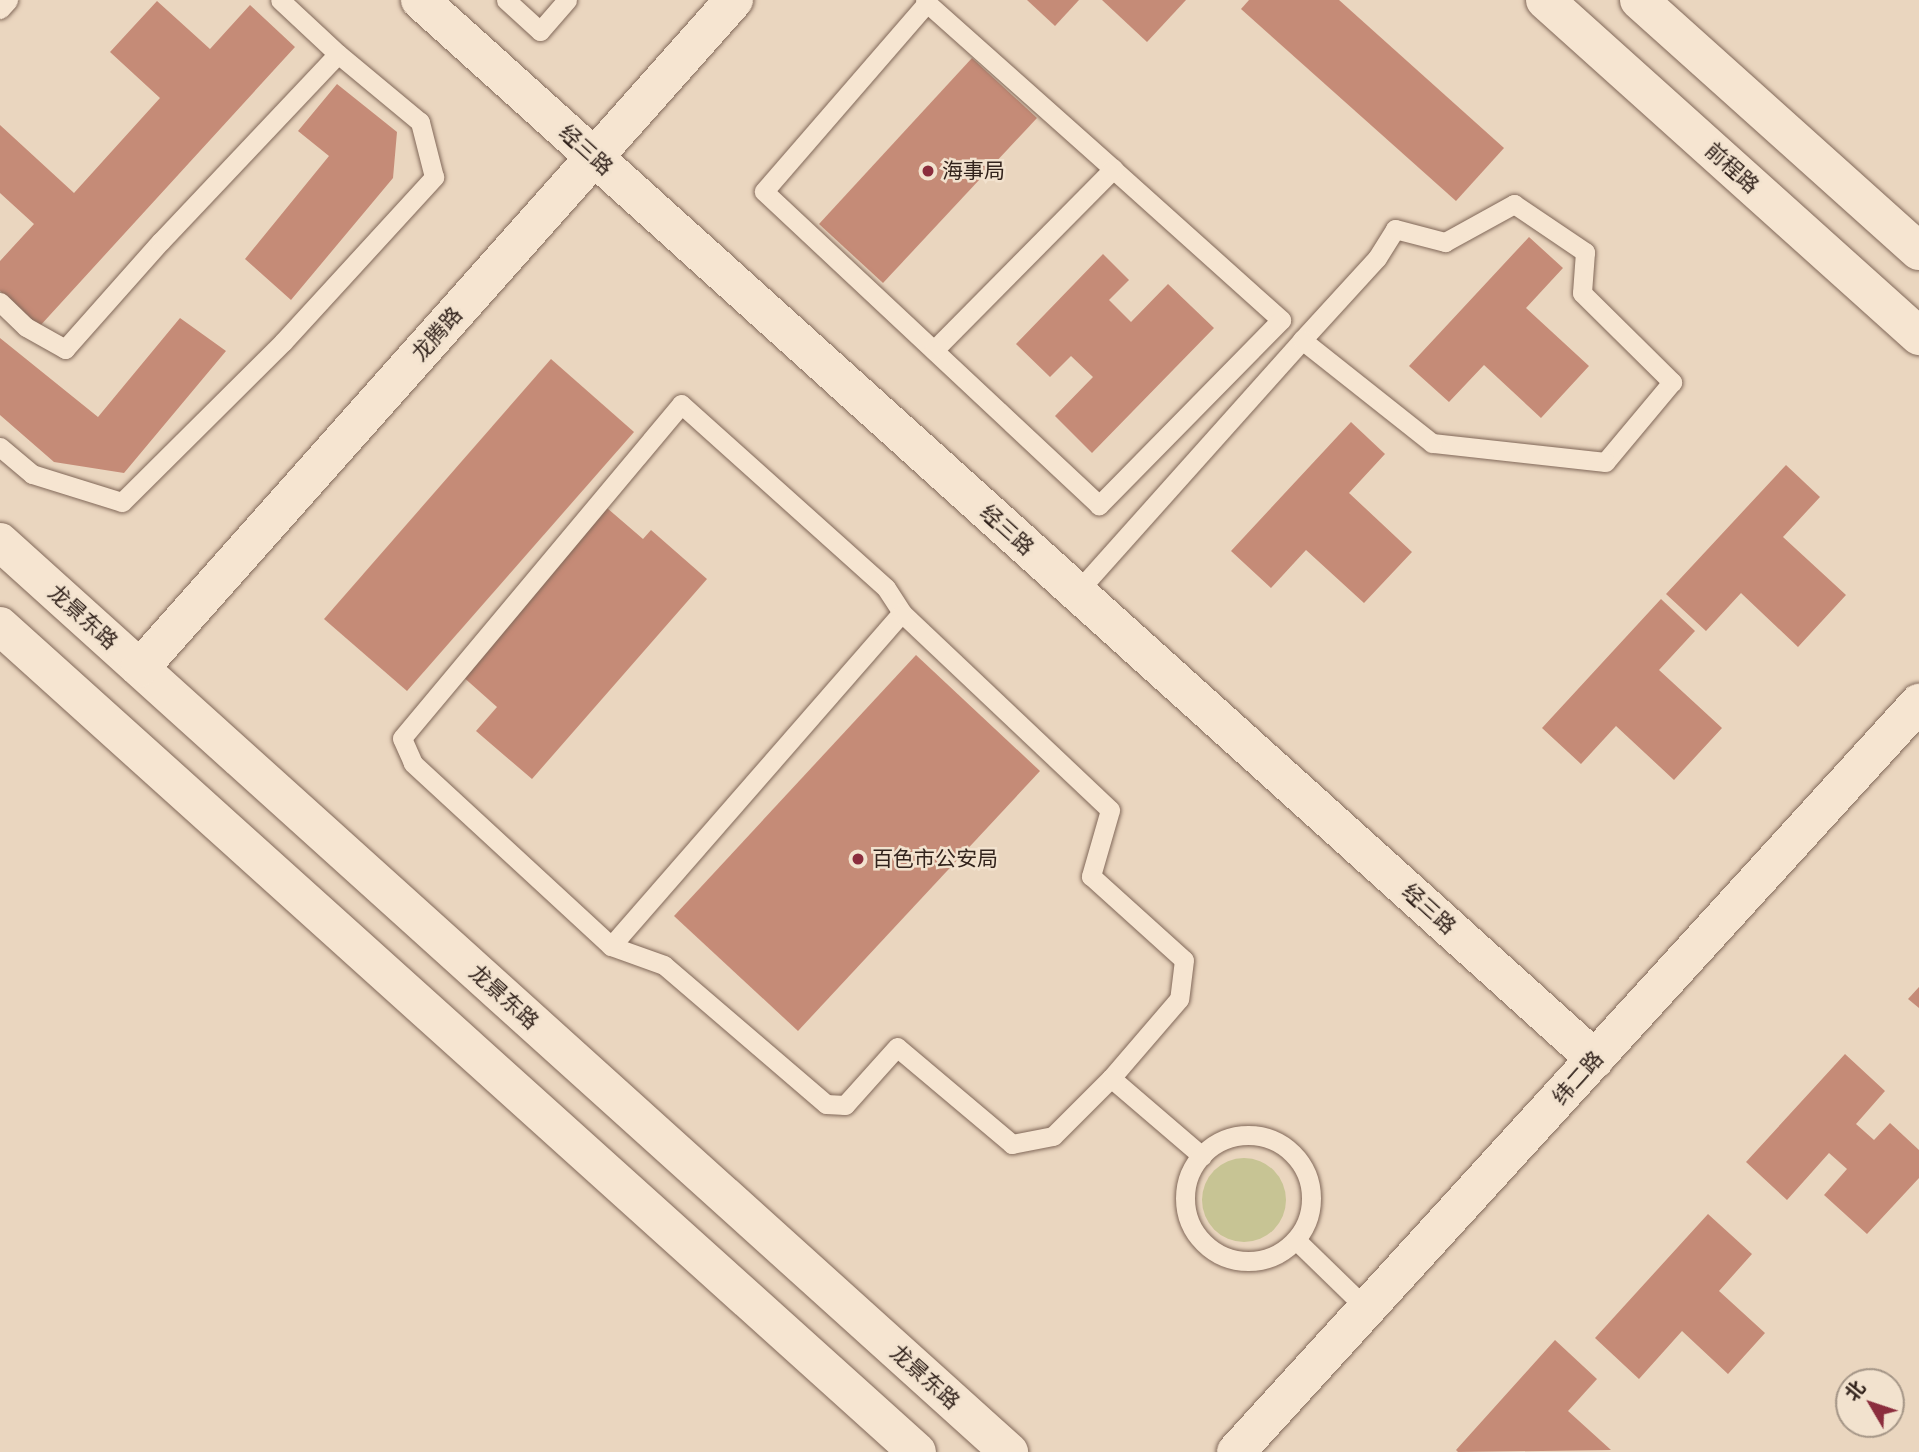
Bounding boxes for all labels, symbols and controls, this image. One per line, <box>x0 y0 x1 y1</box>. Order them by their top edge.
street label: 经三路 <box>554 120 618 180</box>
street label: 前程路 <box>1700 138 1764 198</box>
place label: 海事局 <box>942 158 1005 184</box>
marker: 海事局 <box>920 163 936 179</box>
street label: 龙腾路 <box>407 302 467 366</box>
street label: 经三路 <box>975 500 1039 560</box>
street label: 龙景东路 <box>43 580 123 654</box>
place label: 百色市公安局 <box>872 846 998 872</box>
marker: 百色市公安局 <box>850 851 866 867</box>
street label: 经三路 <box>1397 879 1461 939</box>
street label: 龙景东路 <box>464 960 544 1034</box>
street label: 纬二路 <box>1548 1046 1608 1110</box>
street label: 龙景东路 <box>885 1340 965 1414</box>
north arrow <box>1835 1368 1905 1438</box>
text: 北 <box>1840 1376 1870 1405</box>

